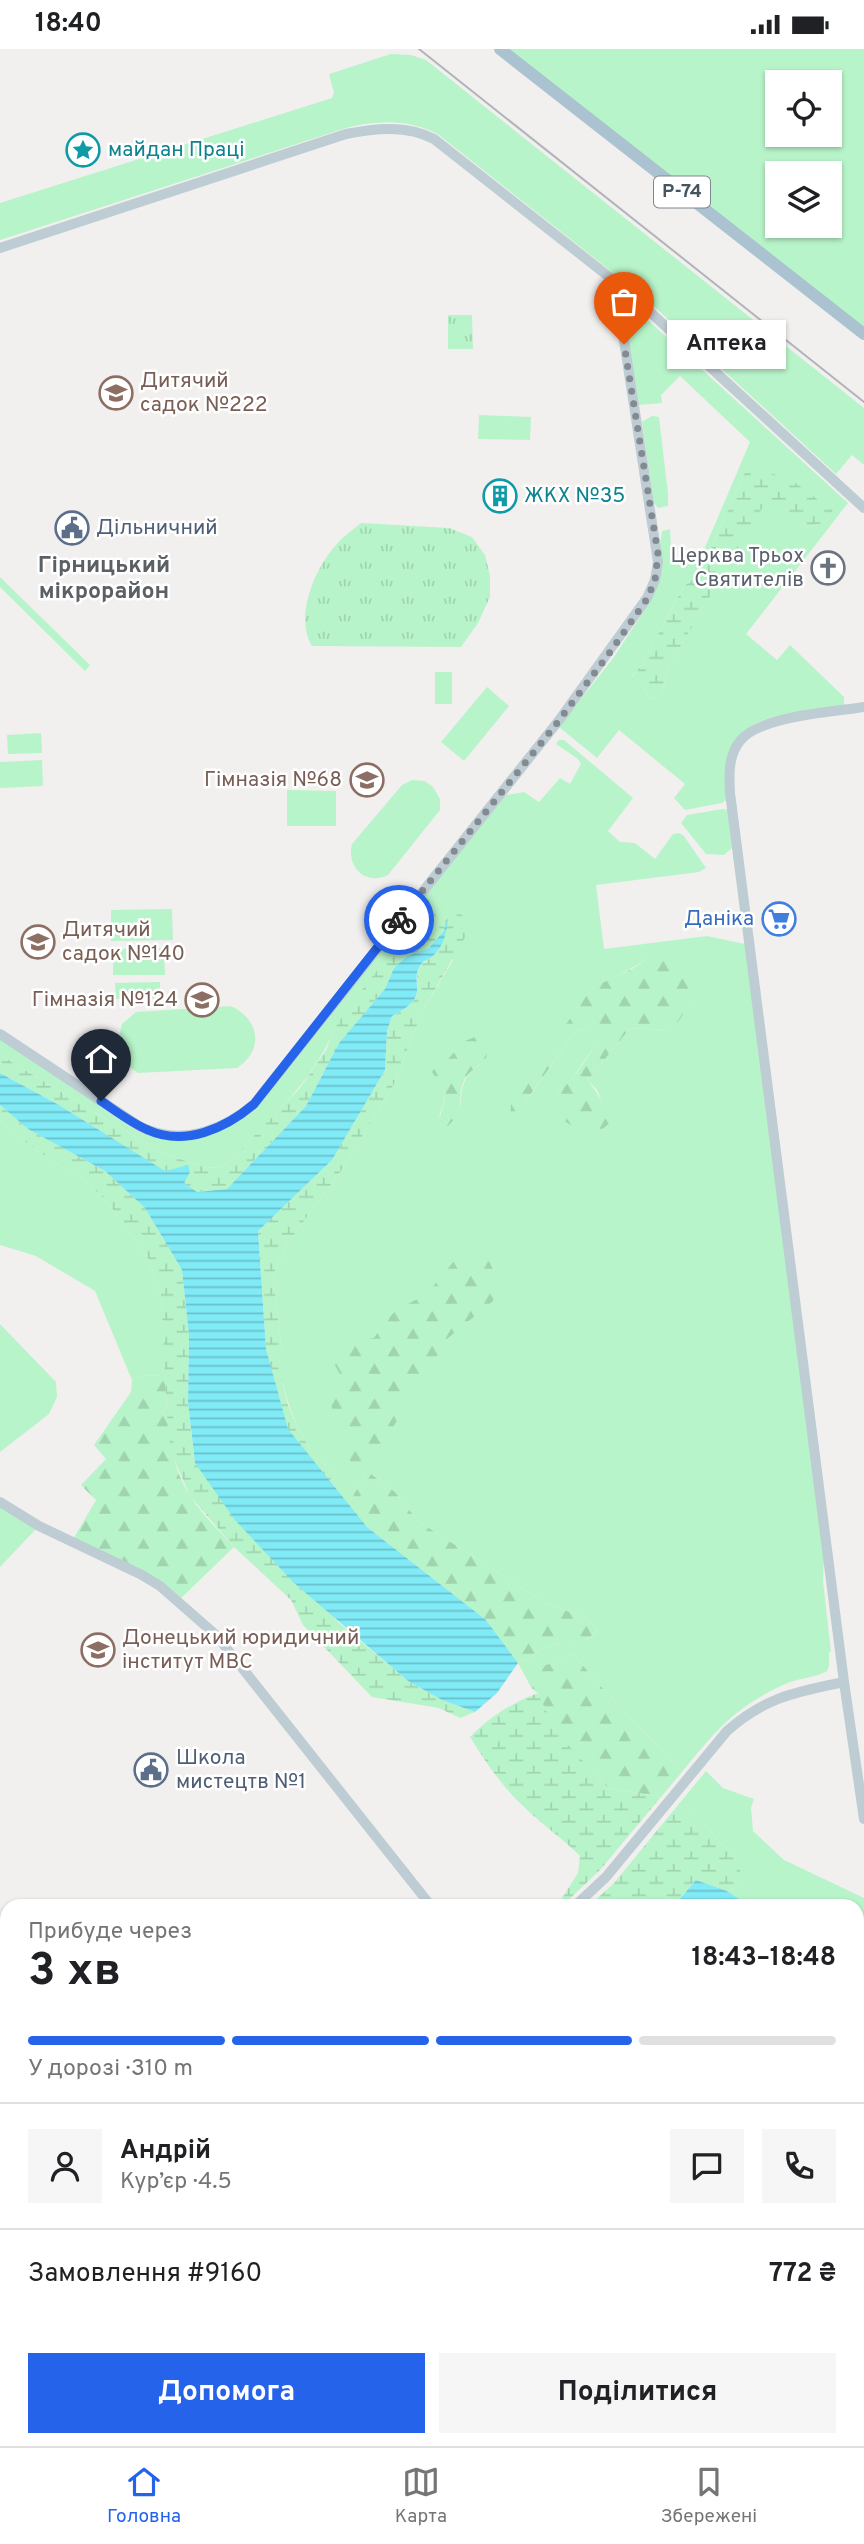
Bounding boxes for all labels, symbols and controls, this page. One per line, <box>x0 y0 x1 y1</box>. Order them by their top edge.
text: 18:40 <box>35 8 102 41</box>
map controls <box>765 70 842 238</box>
button: locate <box>765 70 842 147</box>
place icon: майдан Праці <box>64 131 102 169</box>
place label: майдан Праці <box>108 137 245 164</box>
button: layers <box>765 161 842 238</box>
road number: Р-74 <box>654 176 710 207</box>
pin <box>594 272 654 344</box>
icon: bag <box>605 283 643 321</box>
callout: Аптека <box>666 319 785 369</box>
text: Аптека <box>686 330 767 359</box>
place label: Дитячий садок №222 <box>140 368 268 419</box>
school or university icon: Дитячий садок №222 <box>97 374 135 412</box>
building icon: ЖКХ №35 <box>481 477 519 515</box>
place label: ЖКХ №35 <box>524 483 625 510</box>
public building icon: Дільничний <box>53 509 91 547</box>
place label: Дільничний <box>96 515 218 542</box>
place label: Церква Трьох Святителів <box>670 543 804 594</box>
church icon: Церква Трьох Святителів <box>809 549 847 587</box>
district label: Гірницький мікрорайон <box>38 552 170 607</box>
school or university icon: Гімназія №68 <box>348 761 386 799</box>
place label: Гімназія №68 <box>204 767 342 794</box>
courier <box>364 885 434 955</box>
supermarket icon: Даніка <box>760 900 798 938</box>
icon: bike <box>380 901 418 939</box>
place label: Даніка <box>684 906 754 933</box>
place label: Дитячий садок №140 <box>62 917 185 968</box>
school or university icon: Дитячий садок №140 <box>19 923 57 961</box>
school or university icon: Гімназія №124 <box>183 981 221 1019</box>
place label: Гімназія №124 <box>32 987 178 1014</box>
pin <box>71 1029 131 1101</box>
icon: home <box>82 1040 120 1078</box>
place label: Донецький юридичний інститут МВС <box>122 1625 359 1676</box>
school or university icon: Донецький юридичний інститут МВС <box>79 1631 117 1669</box>
place label: Школа мистецтв №1 <box>176 1745 306 1796</box>
public building icon: Школа мистецтв №1 <box>132 1751 170 1789</box>
text: Прибуде через <box>28 1918 192 1947</box>
text: 18:43–18:48 <box>692 1942 836 1975</box>
text: 3 хв <box>28 1943 121 2002</box>
text: У дорозі · 310 m <box>28 2055 193 2084</box>
button: person <box>28 2129 102 2203</box>
button: chat <box>670 2129 744 2203</box>
button: phone <box>762 2129 836 2203</box>
text: Андрій <box>120 2135 211 2168</box>
text: Кур’єр · 4.5 <box>120 2168 232 2197</box>
text: Замовлення #9160 <box>28 2258 262 2291</box>
text: 772 ₴ <box>769 2258 836 2291</box>
button: Допомога <box>28 2353 425 2433</box>
button: Поділитися <box>439 2353 836 2433</box>
tab: Головна <box>107 2463 181 2529</box>
tab: Карта <box>395 2463 447 2529</box>
tab: Збережені <box>661 2463 757 2529</box>

